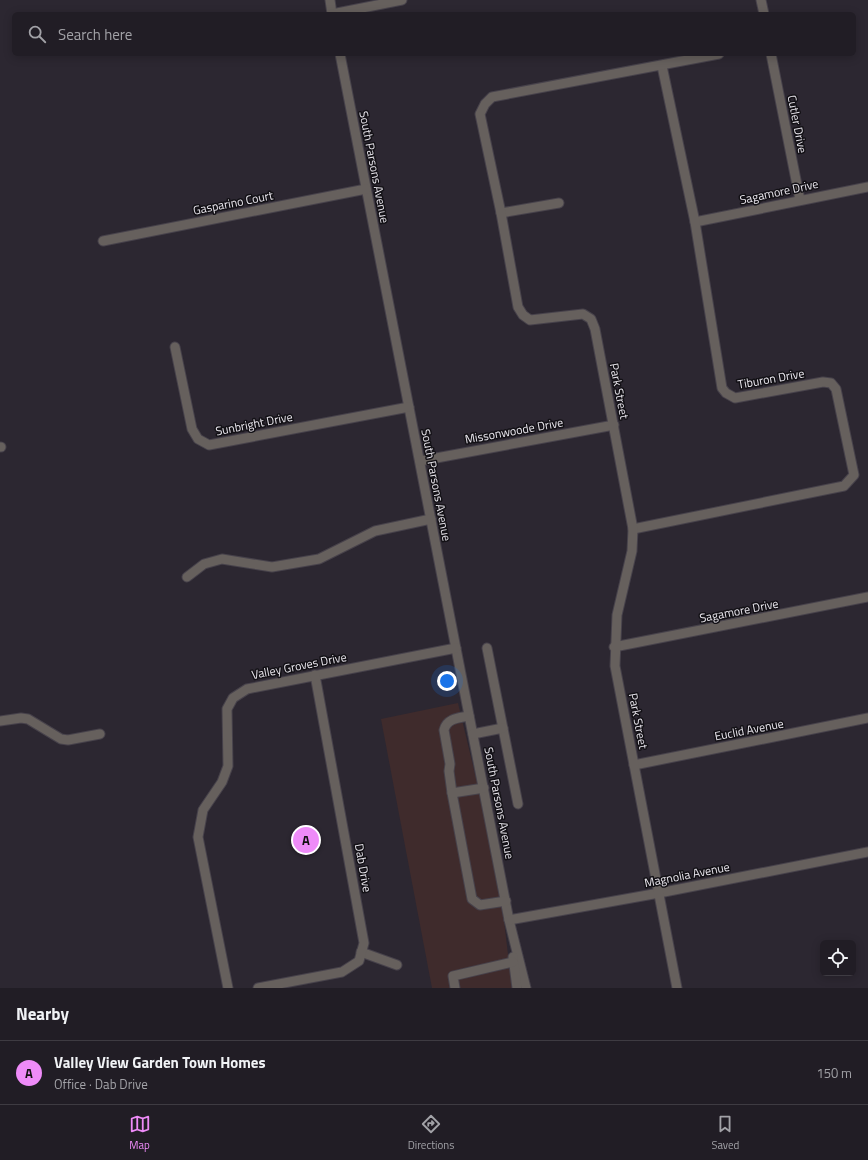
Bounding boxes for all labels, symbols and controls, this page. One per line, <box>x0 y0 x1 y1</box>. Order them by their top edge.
search box <box>12 12 856 56</box>
icon: search <box>26 23 48 45</box>
text: Search here <box>58 23 132 46</box>
street label: Cutler Drive <box>783 93 812 155</box>
street label: South Parsons Avenue <box>354 109 395 225</box>
street label: Sagamore Drive <box>738 174 820 209</box>
street label: Gasparino Court <box>191 185 275 220</box>
street label: Park Street <box>605 361 634 421</box>
street label: Tiburon Drive <box>736 363 806 394</box>
street label: Sunbright Drive <box>214 407 294 440</box>
street label: Missonwoode Drive <box>463 413 565 449</box>
street label: South Parsons Avenue <box>416 427 457 543</box>
street label: Sagamore Drive <box>698 594 780 627</box>
street label: Valley Groves Drive <box>250 647 348 684</box>
your location <box>437 671 457 691</box>
street label: Park Street <box>624 691 653 751</box>
street label: Euclid Avenue <box>713 713 785 746</box>
street label: South Parsons Avenue <box>479 745 520 861</box>
pin: A <box>293 825 319 855</box>
street label: Dab Drive <box>350 842 377 894</box>
street label: Magnolia Avenue <box>643 857 731 892</box>
map controls <box>820 940 856 976</box>
button: locate <box>820 940 856 976</box>
text: Nearby <box>16 1001 69 1027</box>
text: Valley View Garden Town Homes <box>54 1051 266 1074</box>
text: A <box>25 1063 33 1083</box>
text: 150 m <box>816 1063 852 1083</box>
text: Office · Dab Drive <box>54 1074 148 1094</box>
tab: Map <box>129 1113 151 1153</box>
tab: Directions <box>408 1113 454 1153</box>
tab: Saved <box>711 1113 739 1153</box>

